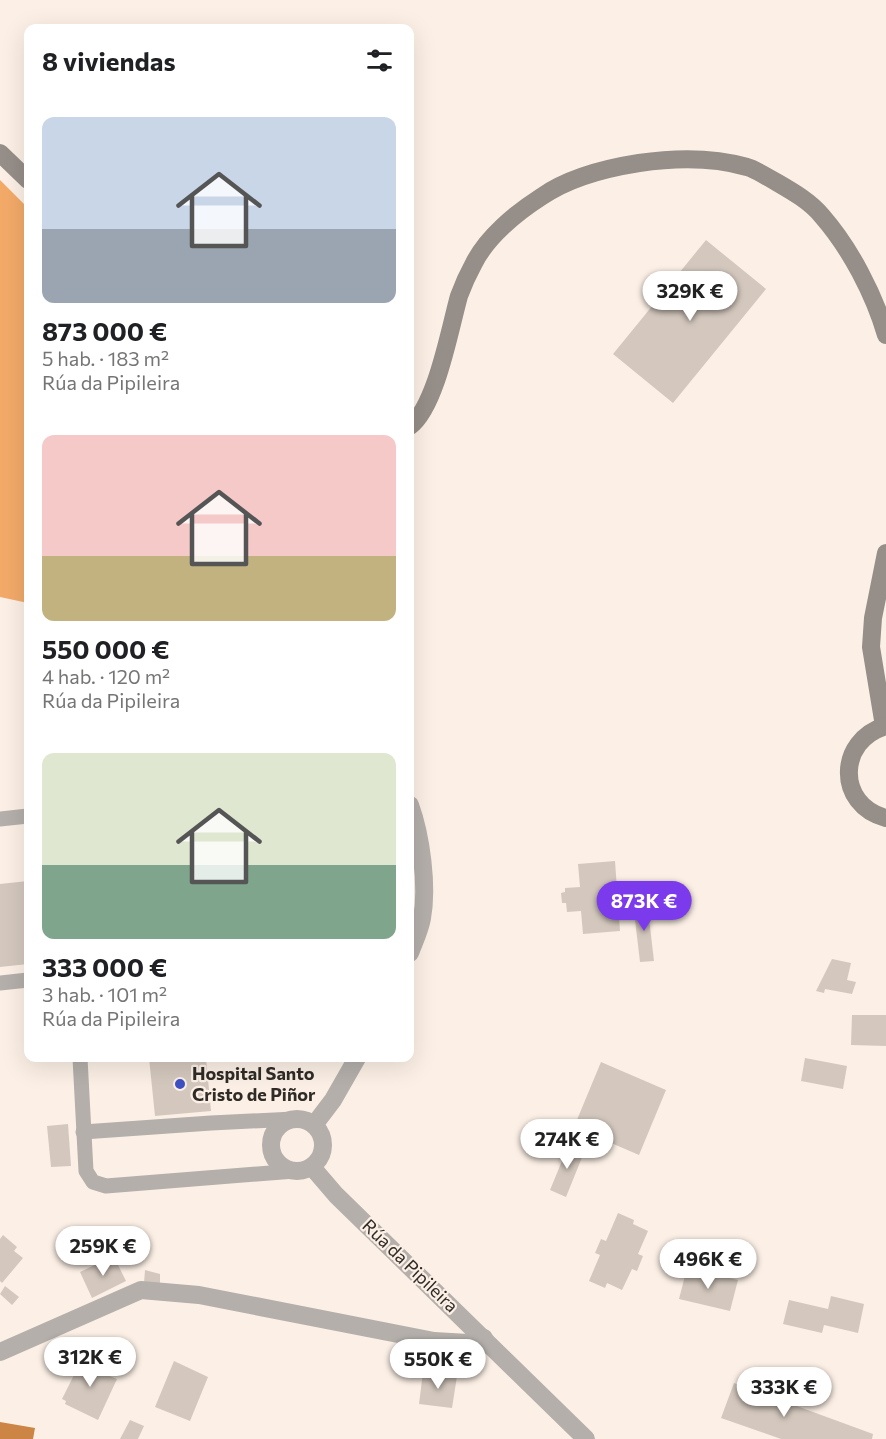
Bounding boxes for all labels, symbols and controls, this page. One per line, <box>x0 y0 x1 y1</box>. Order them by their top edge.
icon: filters <box>363 44 396 77</box>
text: 8 viviendas <box>42 45 176 76</box>
icon: home <box>165 156 273 264</box>
pin: 329K € <box>641 271 739 322</box>
text: 329K € <box>657 278 724 302</box>
text: 873 000 € <box>42 315 167 346</box>
text: 5 hab. · 183 m² <box>42 346 169 370</box>
text: Rúa da Pipileira <box>42 370 180 394</box>
icon: home <box>165 474 273 582</box>
text: 550 000 € <box>42 633 170 664</box>
text: 4 hab. · 120 m² <box>42 664 170 688</box>
text: Rúa da Pipileira <box>42 688 180 712</box>
icon: home <box>165 792 273 900</box>
pin: 873K € <box>595 881 693 932</box>
text: 873K € <box>611 888 677 912</box>
text: 333 000 € <box>42 951 167 982</box>
text: 3 hab. · 101 m² <box>42 982 167 1006</box>
text: Rúa da Pipileira <box>42 1006 180 1030</box>
place label: Hospital Santo Cristo de Piñor <box>192 1062 316 1105</box>
marker: Hospital Santo Cristo de Piñor <box>173 1077 187 1091</box>
pin: 274K € <box>518 1119 616 1170</box>
text: 274K € <box>534 1126 600 1150</box>
street label: Rúa da Pipileira <box>358 1214 463 1316</box>
pin: 259K € <box>54 1226 152 1277</box>
text: 259K € <box>69 1233 137 1257</box>
pin: 496K € <box>659 1239 757 1290</box>
text: 496K € <box>674 1246 742 1270</box>
pin: 312K € <box>41 1337 139 1388</box>
pin: 550K € <box>389 1339 487 1390</box>
text: 312K € <box>58 1344 122 1368</box>
text: 550K € <box>404 1346 472 1370</box>
pin: 333K € <box>735 1367 833 1418</box>
text: 333K € <box>751 1374 817 1398</box>

